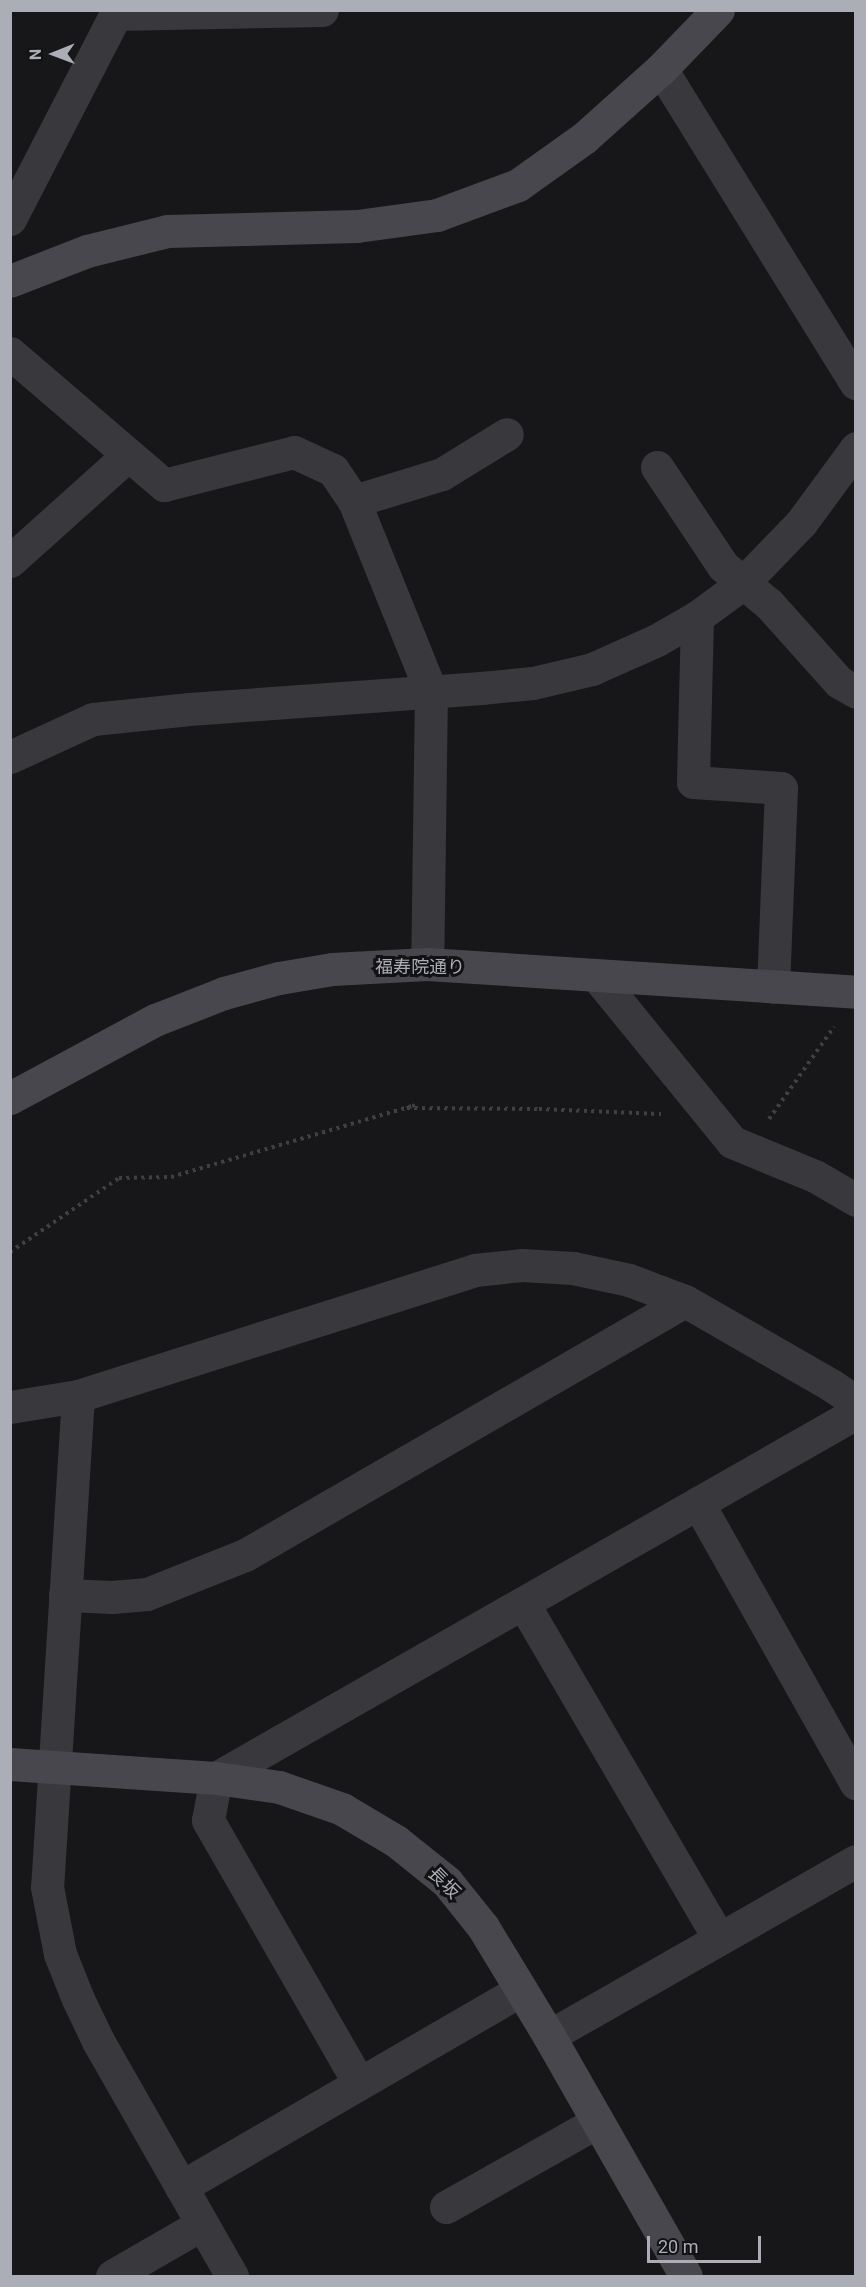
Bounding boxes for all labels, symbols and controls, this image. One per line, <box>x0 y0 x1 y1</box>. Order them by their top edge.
north arrow <box>24 24 84 84</box>
text: N <box>26 49 45 60</box>
street label: 福寿院通り <box>375 956 465 978</box>
street label: 長坂 <box>424 1863 464 1903</box>
scale bar <box>650 2224 764 2262</box>
text: 20 m <box>658 2236 698 2257</box>

